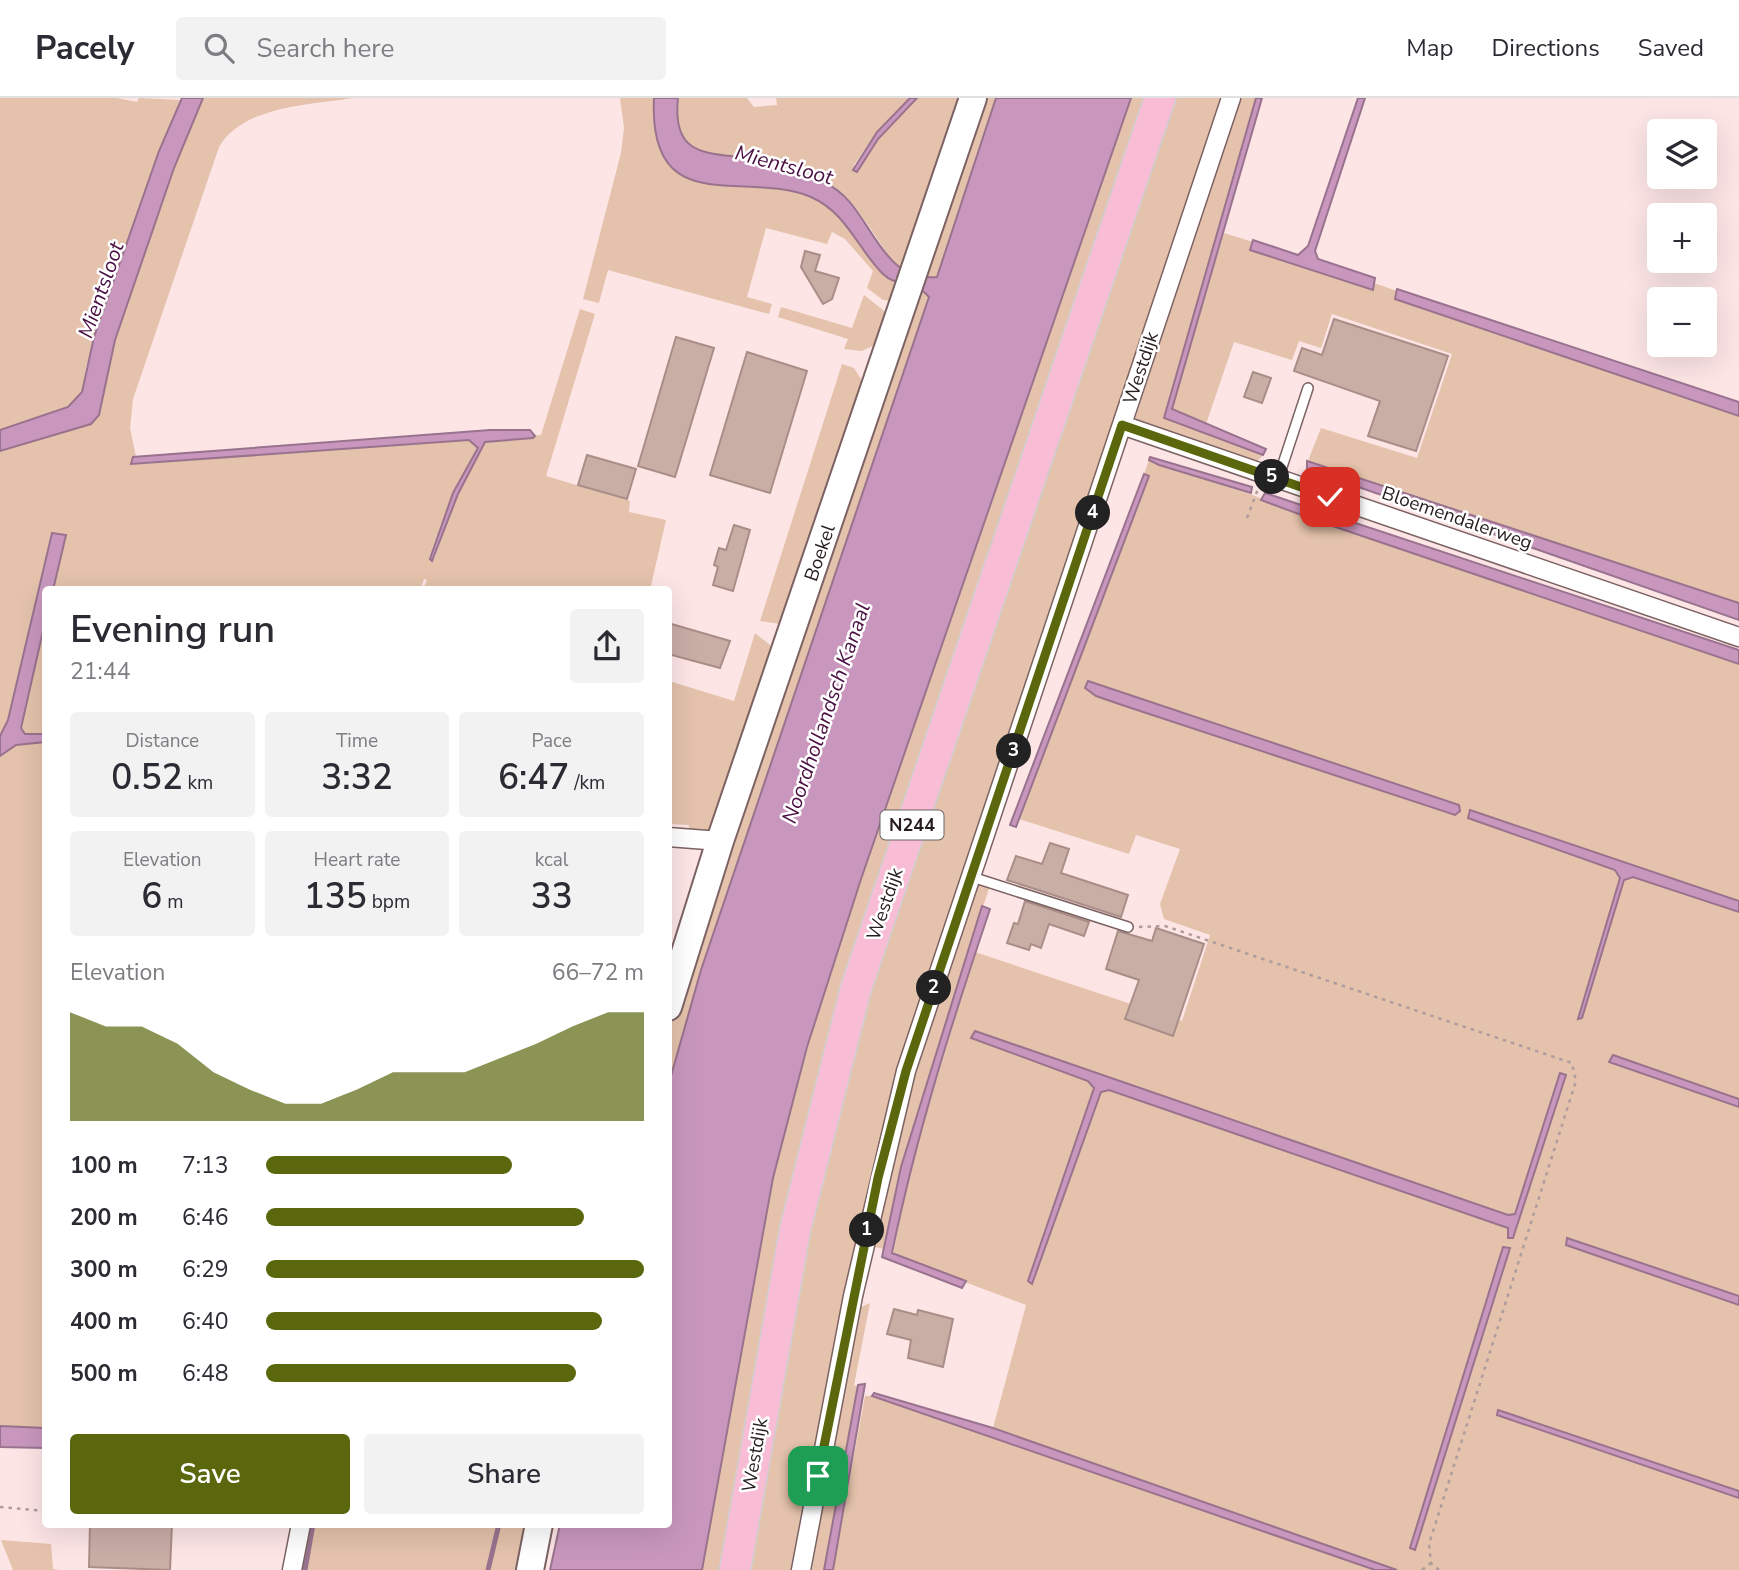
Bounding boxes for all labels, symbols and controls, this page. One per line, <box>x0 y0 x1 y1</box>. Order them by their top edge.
search box <box>176 17 666 80</box>
text: Pacely <box>35 26 134 71</box>
icon: search <box>200 29 238 67</box>
text: Search here <box>256 31 394 66</box>
text: Map <box>1406 32 1453 64</box>
text: Directions <box>1491 32 1600 64</box>
text: Saved <box>1638 32 1704 64</box>
map controls <box>1647 119 1717 357</box>
button: layers <box>1647 119 1717 189</box>
water label: Mientsloot <box>732 139 837 192</box>
button: + <box>1647 203 1717 273</box>
water label: Mientsloot <box>71 238 131 342</box>
button: − <box>1647 287 1717 357</box>
street label: Westdijk <box>1117 328 1165 408</box>
pin: 5 <box>1254 460 1290 494</box>
text: 5 <box>1266 463 1277 489</box>
pin <box>1300 467 1360 527</box>
icon: check <box>1311 478 1349 516</box>
street label: Bloemendalerweg <box>1378 480 1536 556</box>
pin: 4 <box>1076 496 1110 530</box>
text: 4 <box>1087 499 1098 525</box>
street label: Boekel <box>798 521 842 585</box>
water label: Noordhollandsch Kanaal <box>775 599 877 827</box>
text: Evening run <box>70 604 275 655</box>
button: share <box>570 609 644 683</box>
text: 21:44 <box>70 656 130 687</box>
text: Distance <box>125 728 199 754</box>
text: Time <box>336 728 378 754</box>
text: Pace <box>531 728 572 754</box>
pin: 3 <box>996 734 1032 768</box>
text: 3 <box>1008 737 1019 763</box>
text: 0.52 <box>111 754 183 801</box>
text: 3:32 <box>321 754 393 801</box>
text: 6:47 <box>498 754 569 801</box>
text: km <box>183 770 213 796</box>
text: /km <box>569 770 605 796</box>
road number: N244 <box>880 810 944 840</box>
text: Elevation <box>123 847 202 873</box>
text: Heart rate <box>314 847 400 873</box>
text: kcal <box>535 847 569 873</box>
street label: Westdijk <box>861 864 910 944</box>
text: 6 <box>141 873 162 920</box>
text: 135 <box>304 873 367 920</box>
text: 33 <box>531 873 573 920</box>
text: m <box>162 889 183 915</box>
text: bpm <box>367 889 410 915</box>
text: Elevation <box>70 957 165 988</box>
text: 66–72 m <box>552 957 644 988</box>
pin: 2 <box>916 970 951 1006</box>
text: 2 <box>928 974 939 1000</box>
text: 100 m <box>70 1150 138 1181</box>
text: 7:13 <box>182 1150 229 1181</box>
text: 200 m <box>70 1202 138 1233</box>
text: 6:46 <box>182 1202 229 1233</box>
pin: 1 <box>850 1212 884 1248</box>
text: 1 <box>861 1216 872 1242</box>
text: 300 m <box>70 1254 138 1285</box>
text: 6:29 <box>182 1254 229 1285</box>
text: 400 m <box>70 1306 138 1337</box>
text: 6:40 <box>182 1306 229 1337</box>
text: 500 m <box>70 1358 138 1389</box>
text: 6:48 <box>182 1358 229 1389</box>
street label: Westdijk <box>736 1415 774 1494</box>
button: Save <box>70 1434 350 1514</box>
button: Share <box>364 1434 644 1514</box>
pin <box>788 1446 848 1506</box>
icon: arrive <box>799 1457 837 1495</box>

